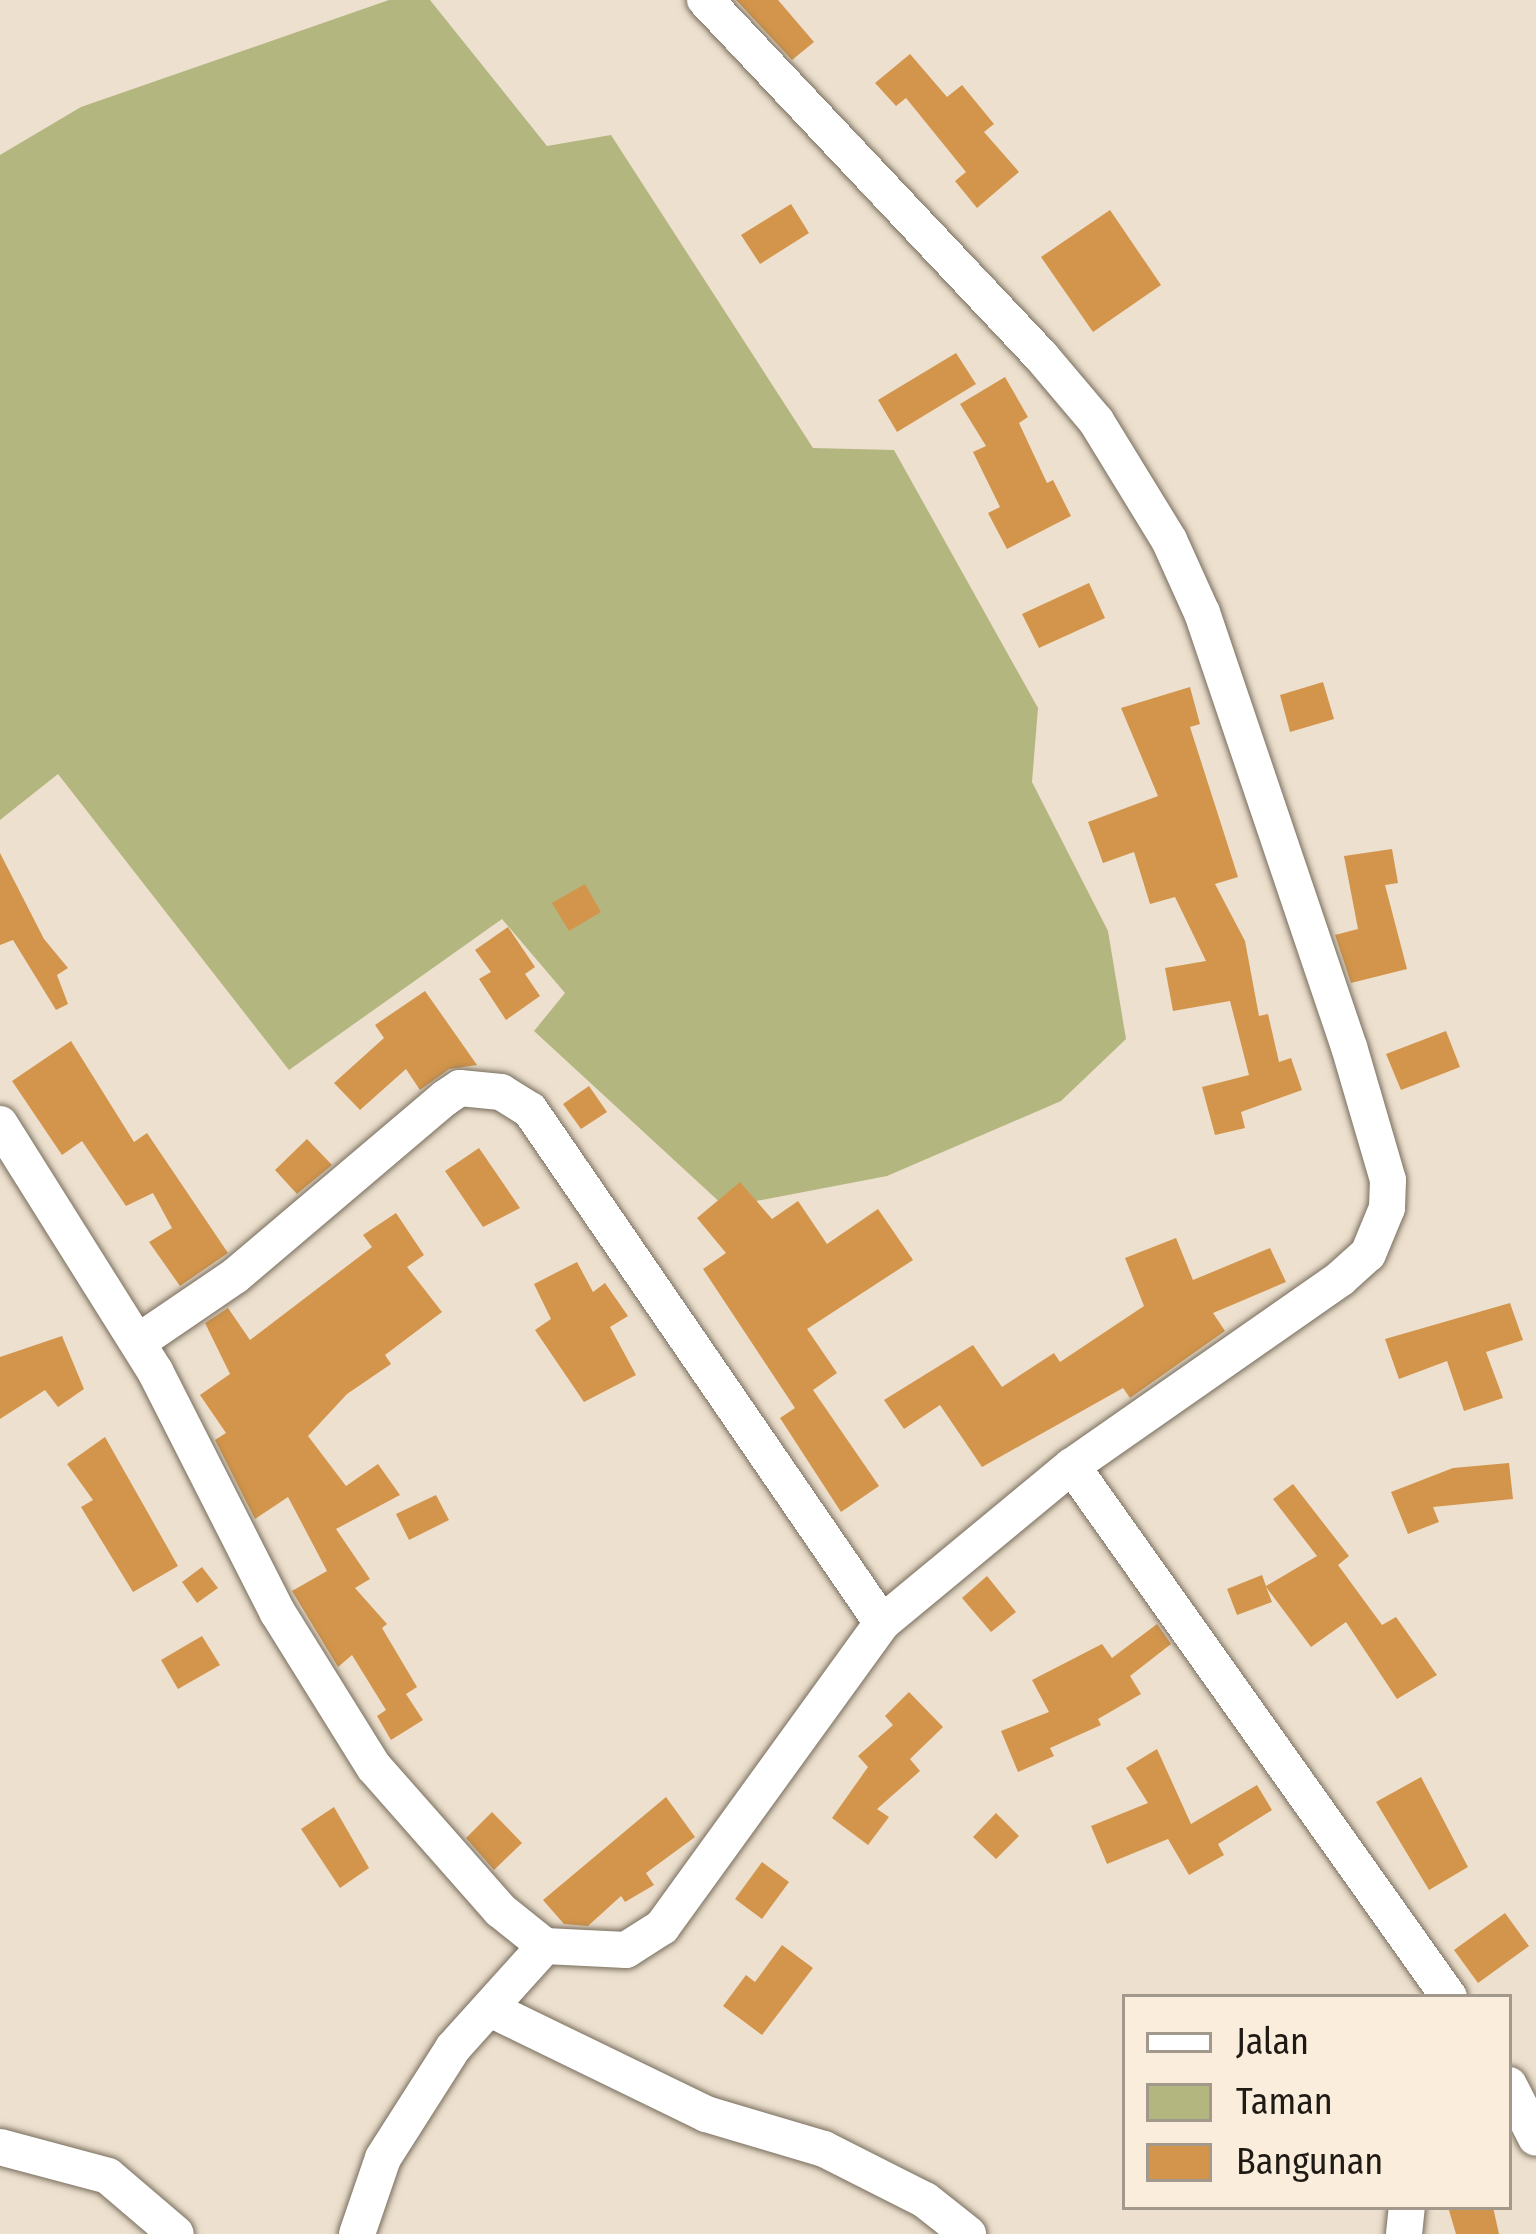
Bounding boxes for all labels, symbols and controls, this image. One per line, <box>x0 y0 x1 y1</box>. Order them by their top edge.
legend <box>1122 1994 1512 2210</box>
text: Jalan <box>1236 2020 1309 2064</box>
text: Taman <box>1236 2080 1333 2124</box>
text: Bangunan <box>1236 2140 1383 2184</box>

